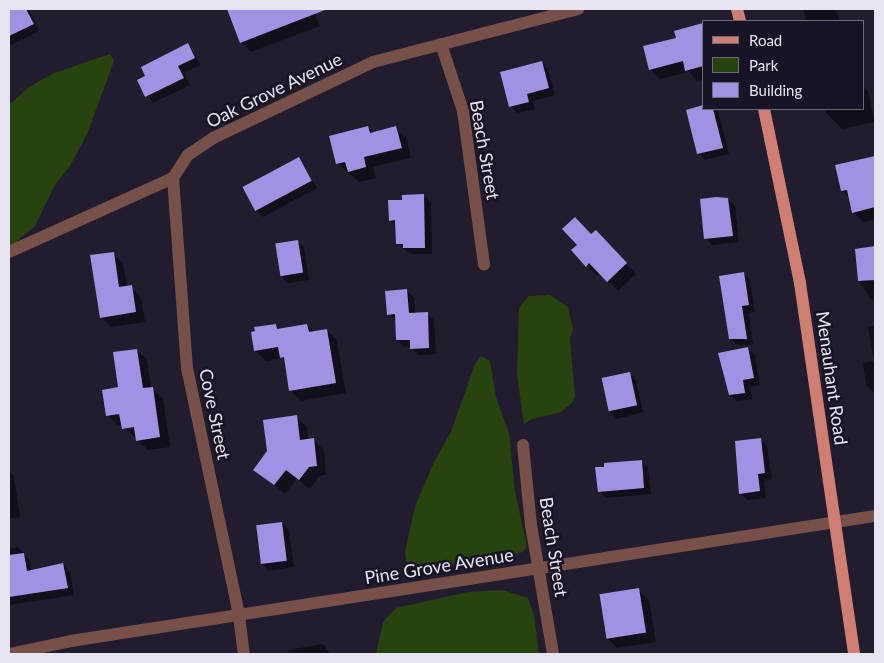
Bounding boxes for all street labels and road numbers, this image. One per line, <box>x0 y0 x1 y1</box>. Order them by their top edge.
street label: Oak Grove Avenue <box>202 48 346 132</box>
street label: Beach Street <box>466 99 504 201</box>
street label: Menauhant Road <box>812 310 852 446</box>
street label: Cove Street <box>195 367 235 461</box>
street label: Beach Street <box>535 496 573 598</box>
street label: Pine Grove Avenue <box>363 544 515 588</box>

